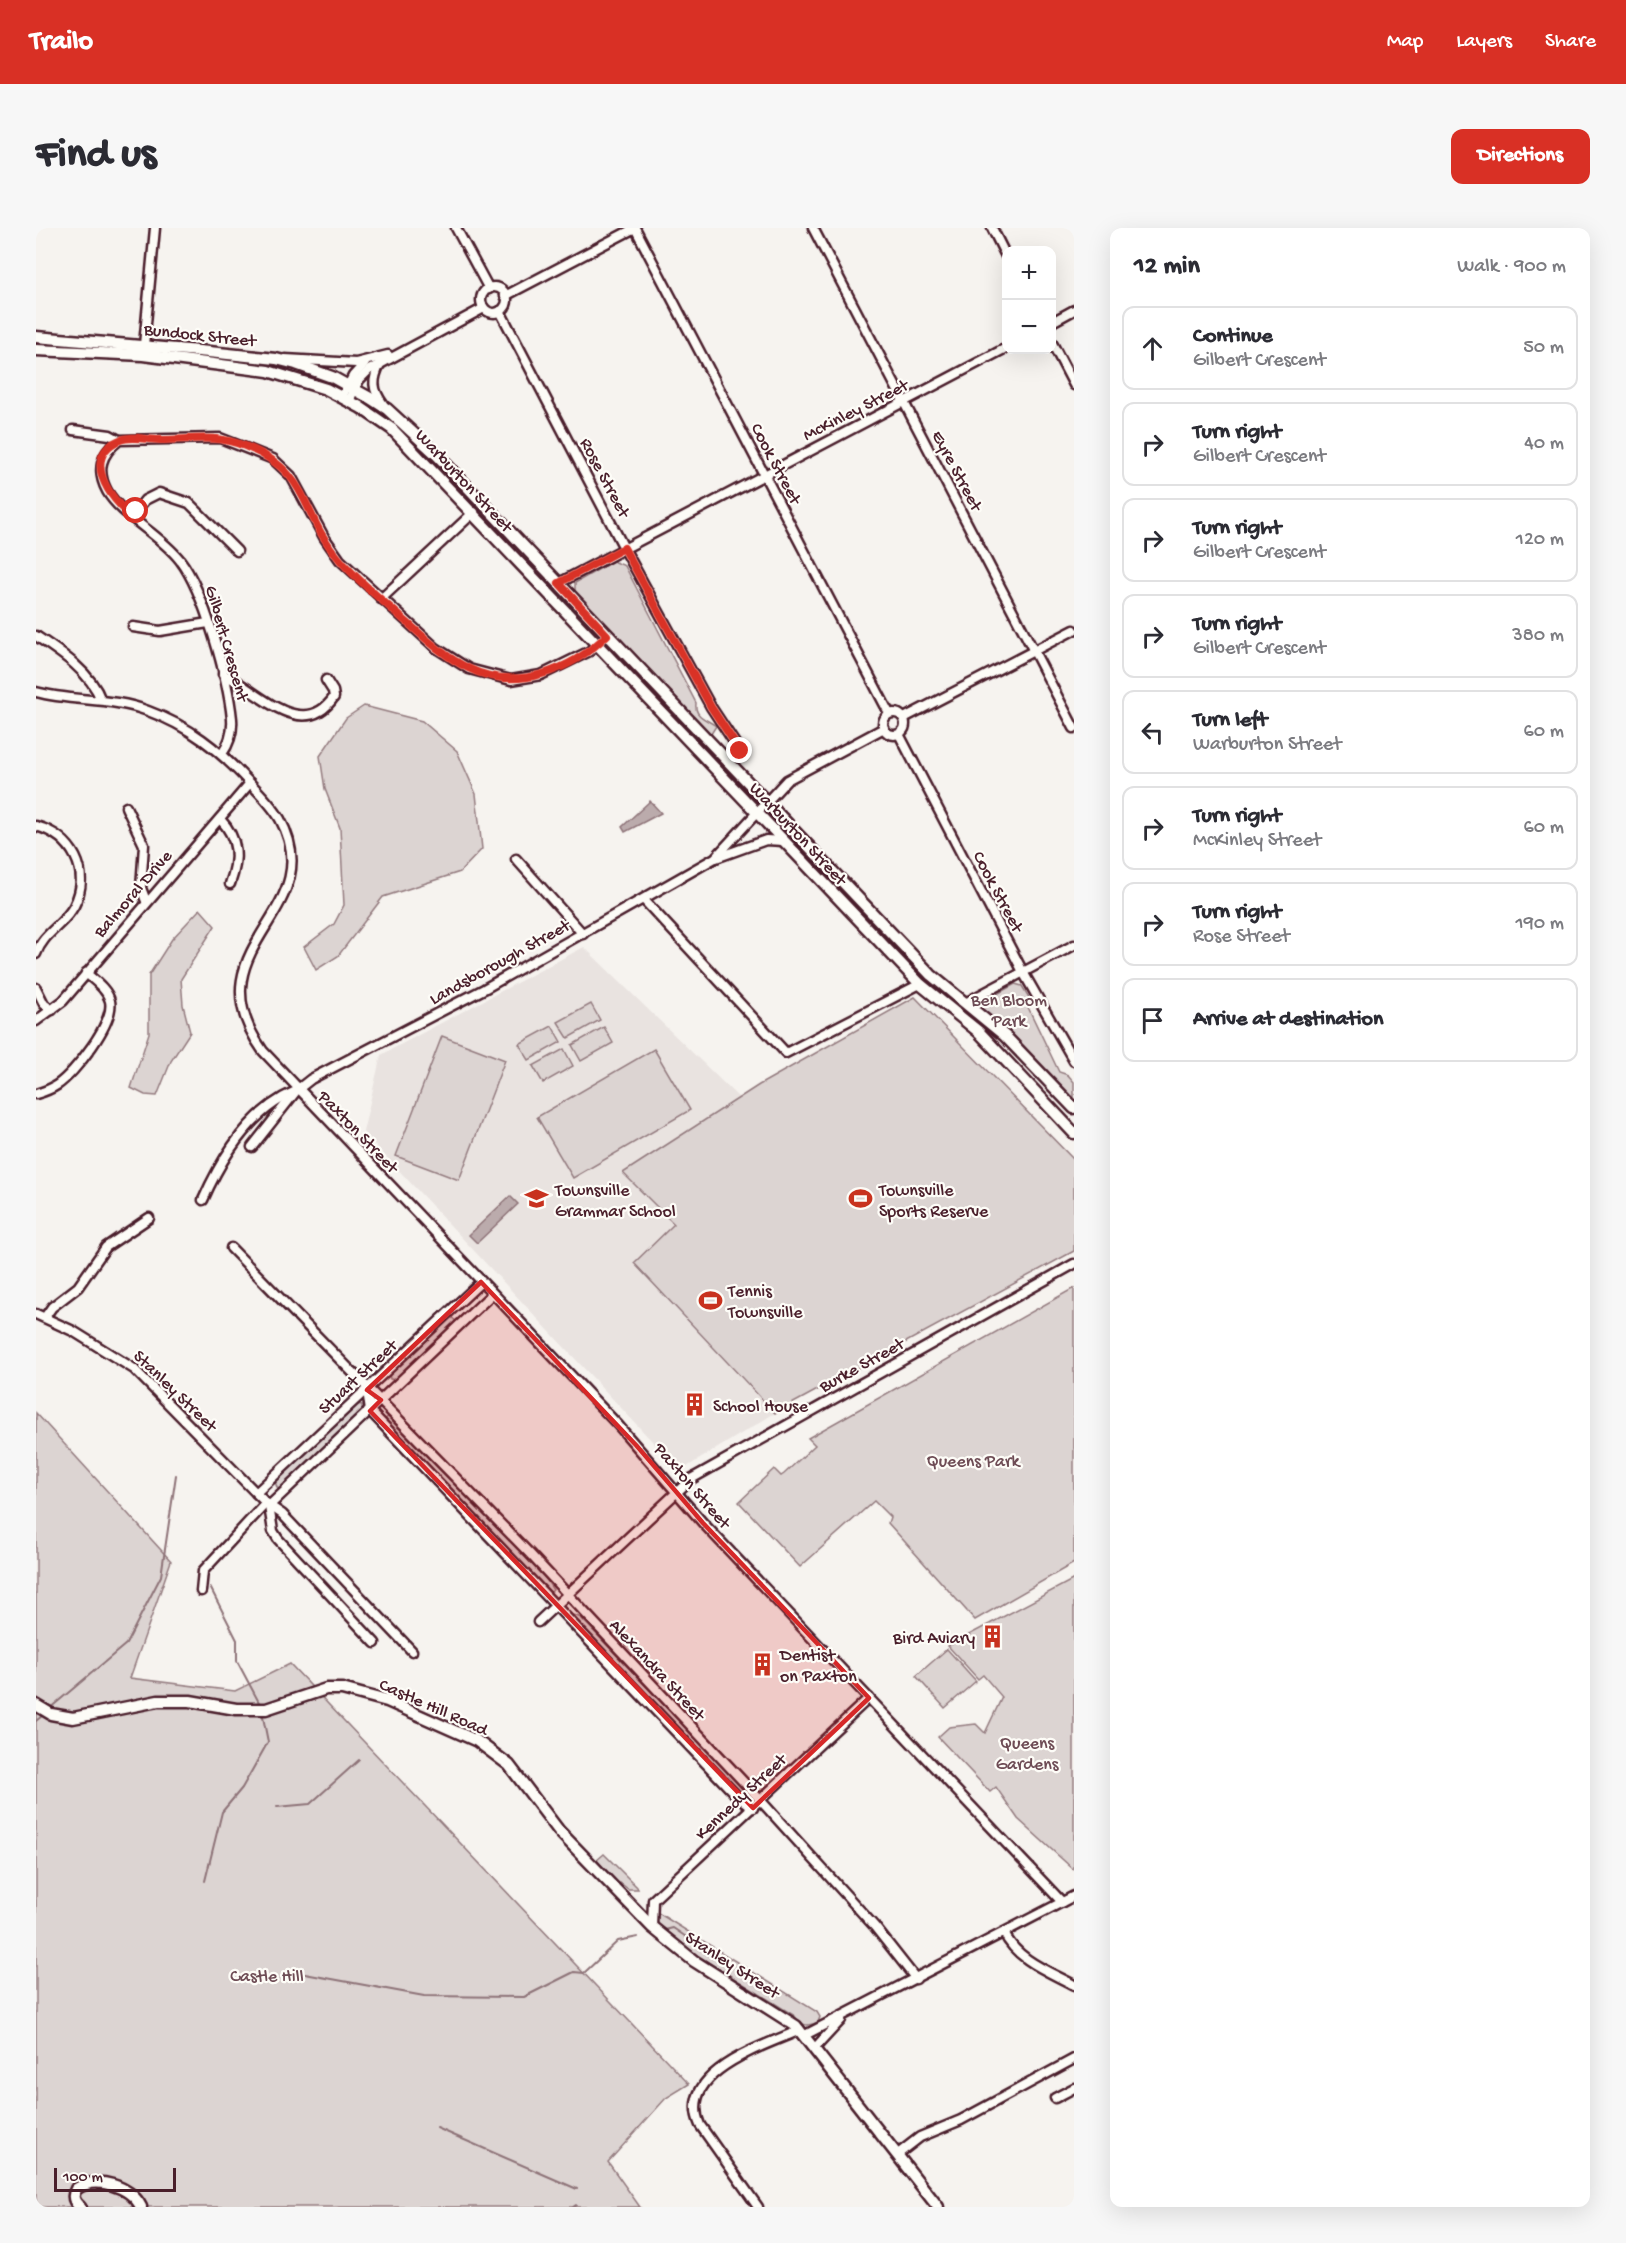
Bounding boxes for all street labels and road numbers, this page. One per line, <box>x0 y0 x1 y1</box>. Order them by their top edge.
street label: Bundock Street <box>142 320 258 353</box>
street label: McKinley Street <box>800 375 914 447</box>
street label: Cook Street <box>745 420 806 510</box>
street label: Warburton Street <box>410 426 517 539</box>
street label: Eyre Street <box>926 427 986 516</box>
street label: Rose Street <box>574 435 634 523</box>
street label: Gilbert Crescent <box>199 583 253 706</box>
street label: Warburton Street <box>744 779 851 892</box>
street label: Balmoral Drive <box>90 846 178 943</box>
street label: Cook Street <box>967 848 1028 938</box>
street label: Landsborough Street <box>426 915 576 1011</box>
street label: Paxton Street <box>312 1086 403 1180</box>
street label: Burke Street <box>815 1334 910 1399</box>
street label: Stuart Street <box>315 1335 404 1420</box>
street label: Stanley Street <box>128 1347 222 1438</box>
street label: Paxton Street <box>647 1439 735 1535</box>
street label: Alexandra Street <box>604 1616 710 1727</box>
street label: Castle Hill Road <box>375 1675 492 1742</box>
street label: Kennedy Street <box>692 1749 793 1845</box>
street label: Stanley Street <box>680 1928 784 2005</box>

